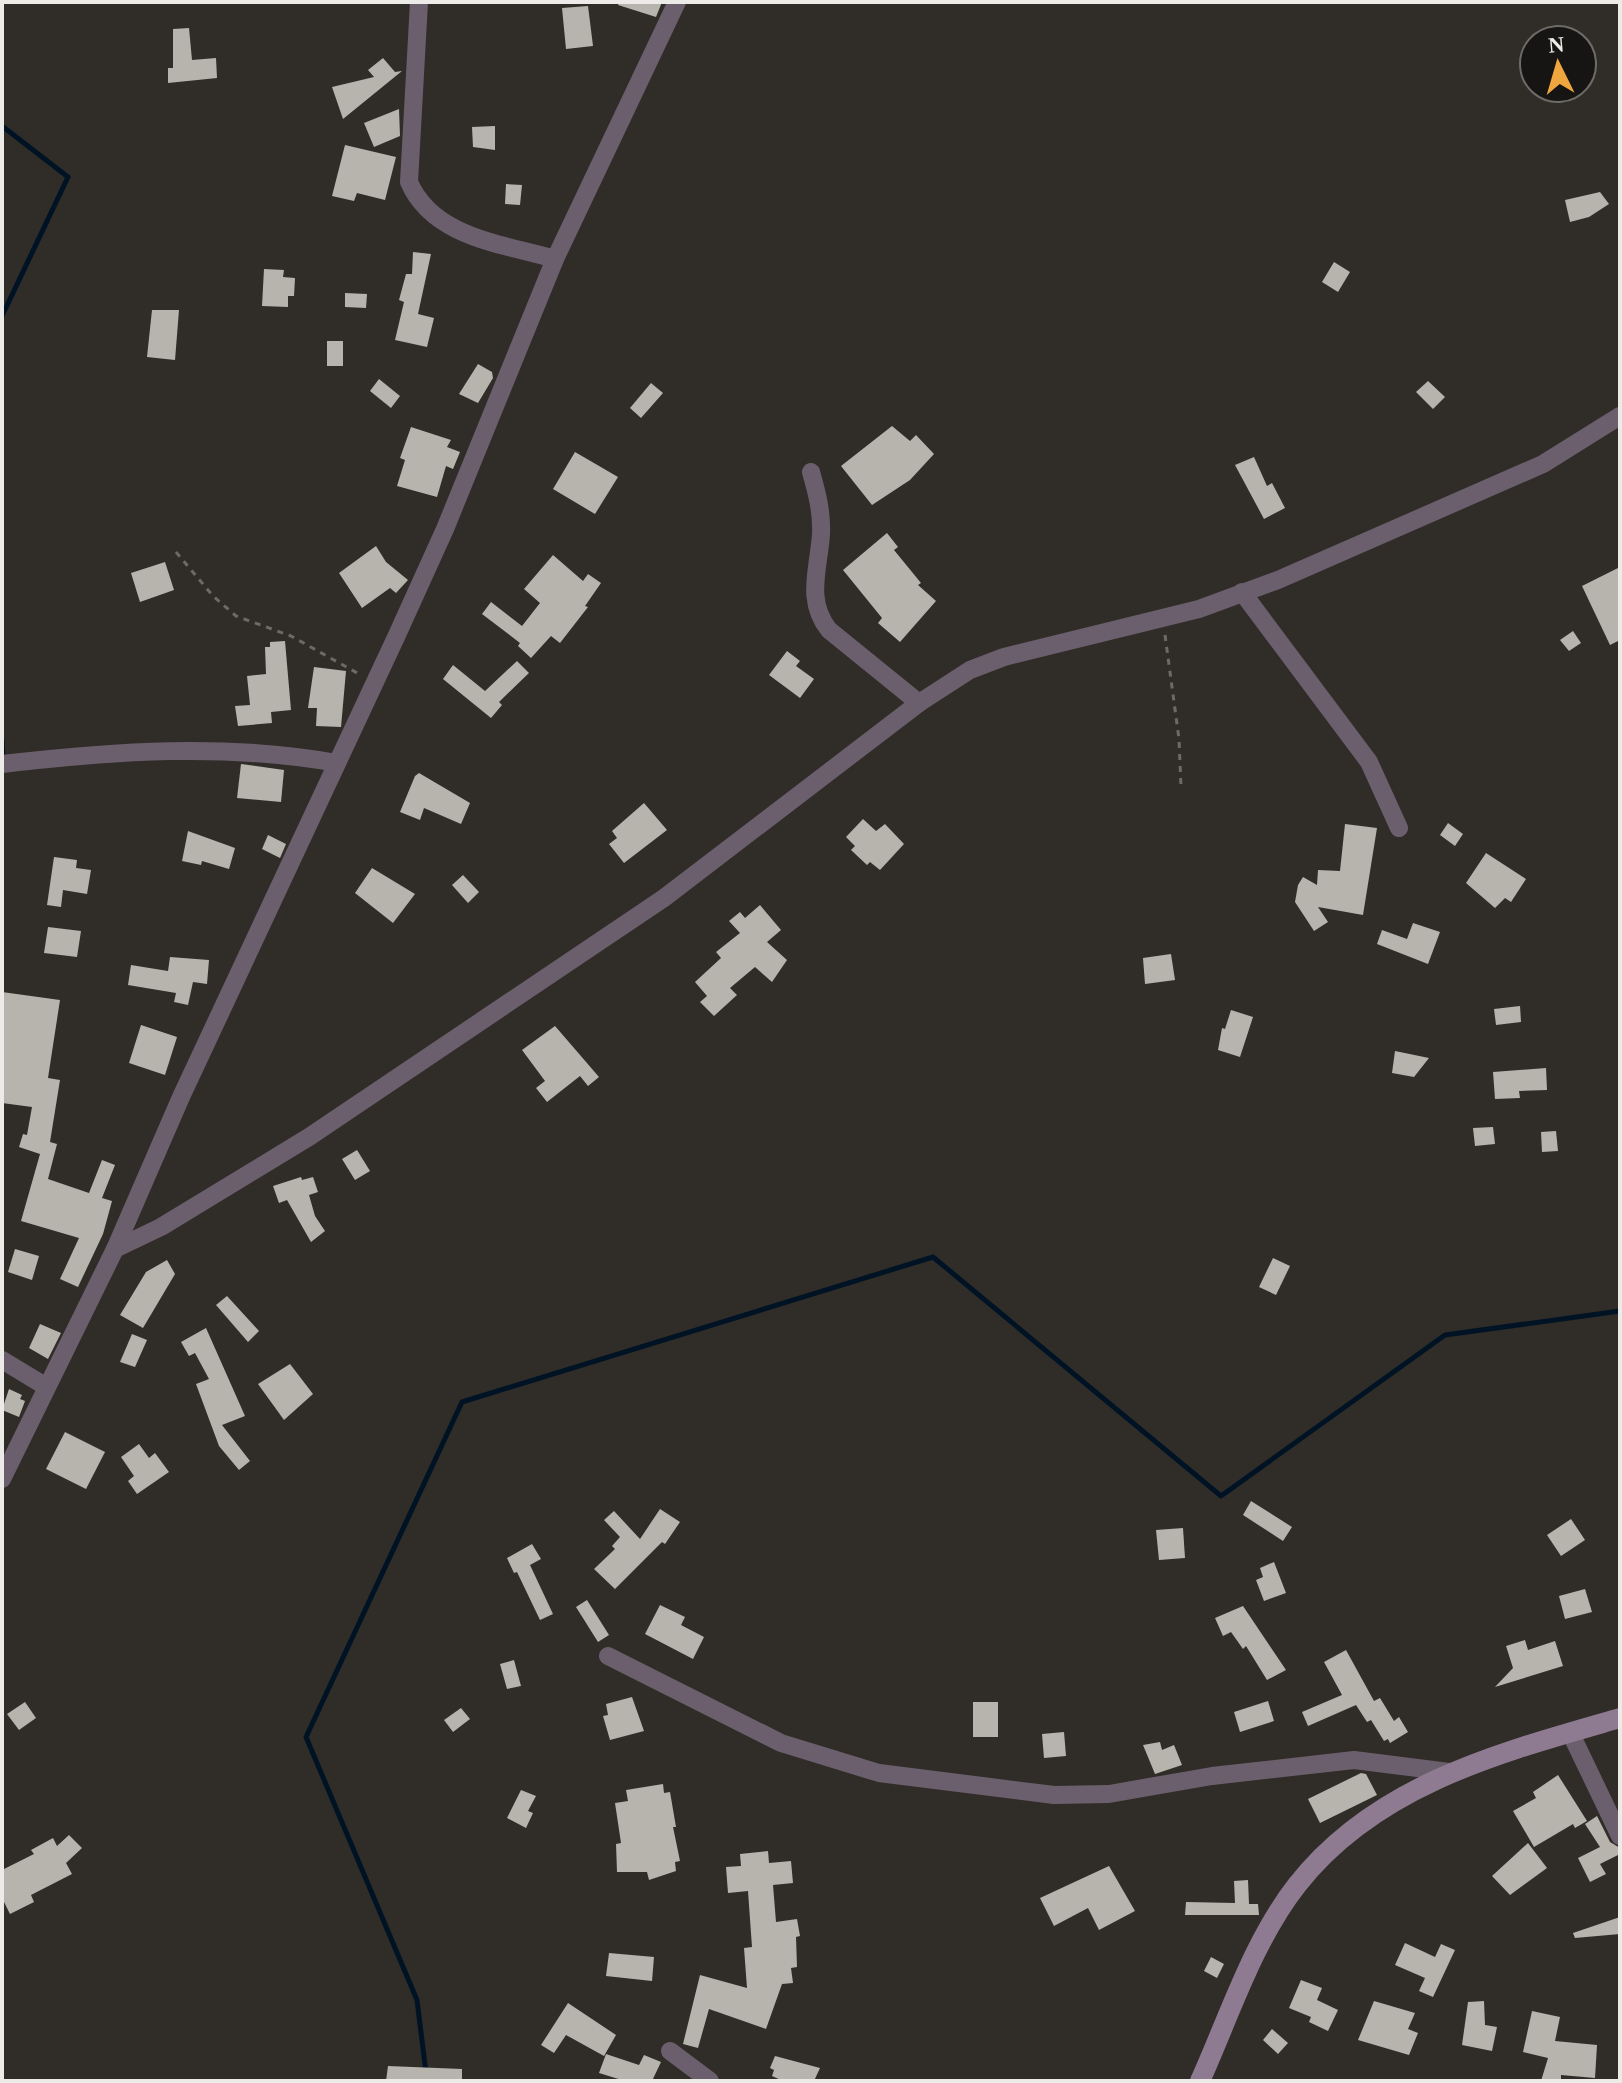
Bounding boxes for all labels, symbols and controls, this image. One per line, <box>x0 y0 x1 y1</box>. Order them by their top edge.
north arrow <box>1518 24 1598 104</box>
text: N <box>1547 31 1565 58</box>

